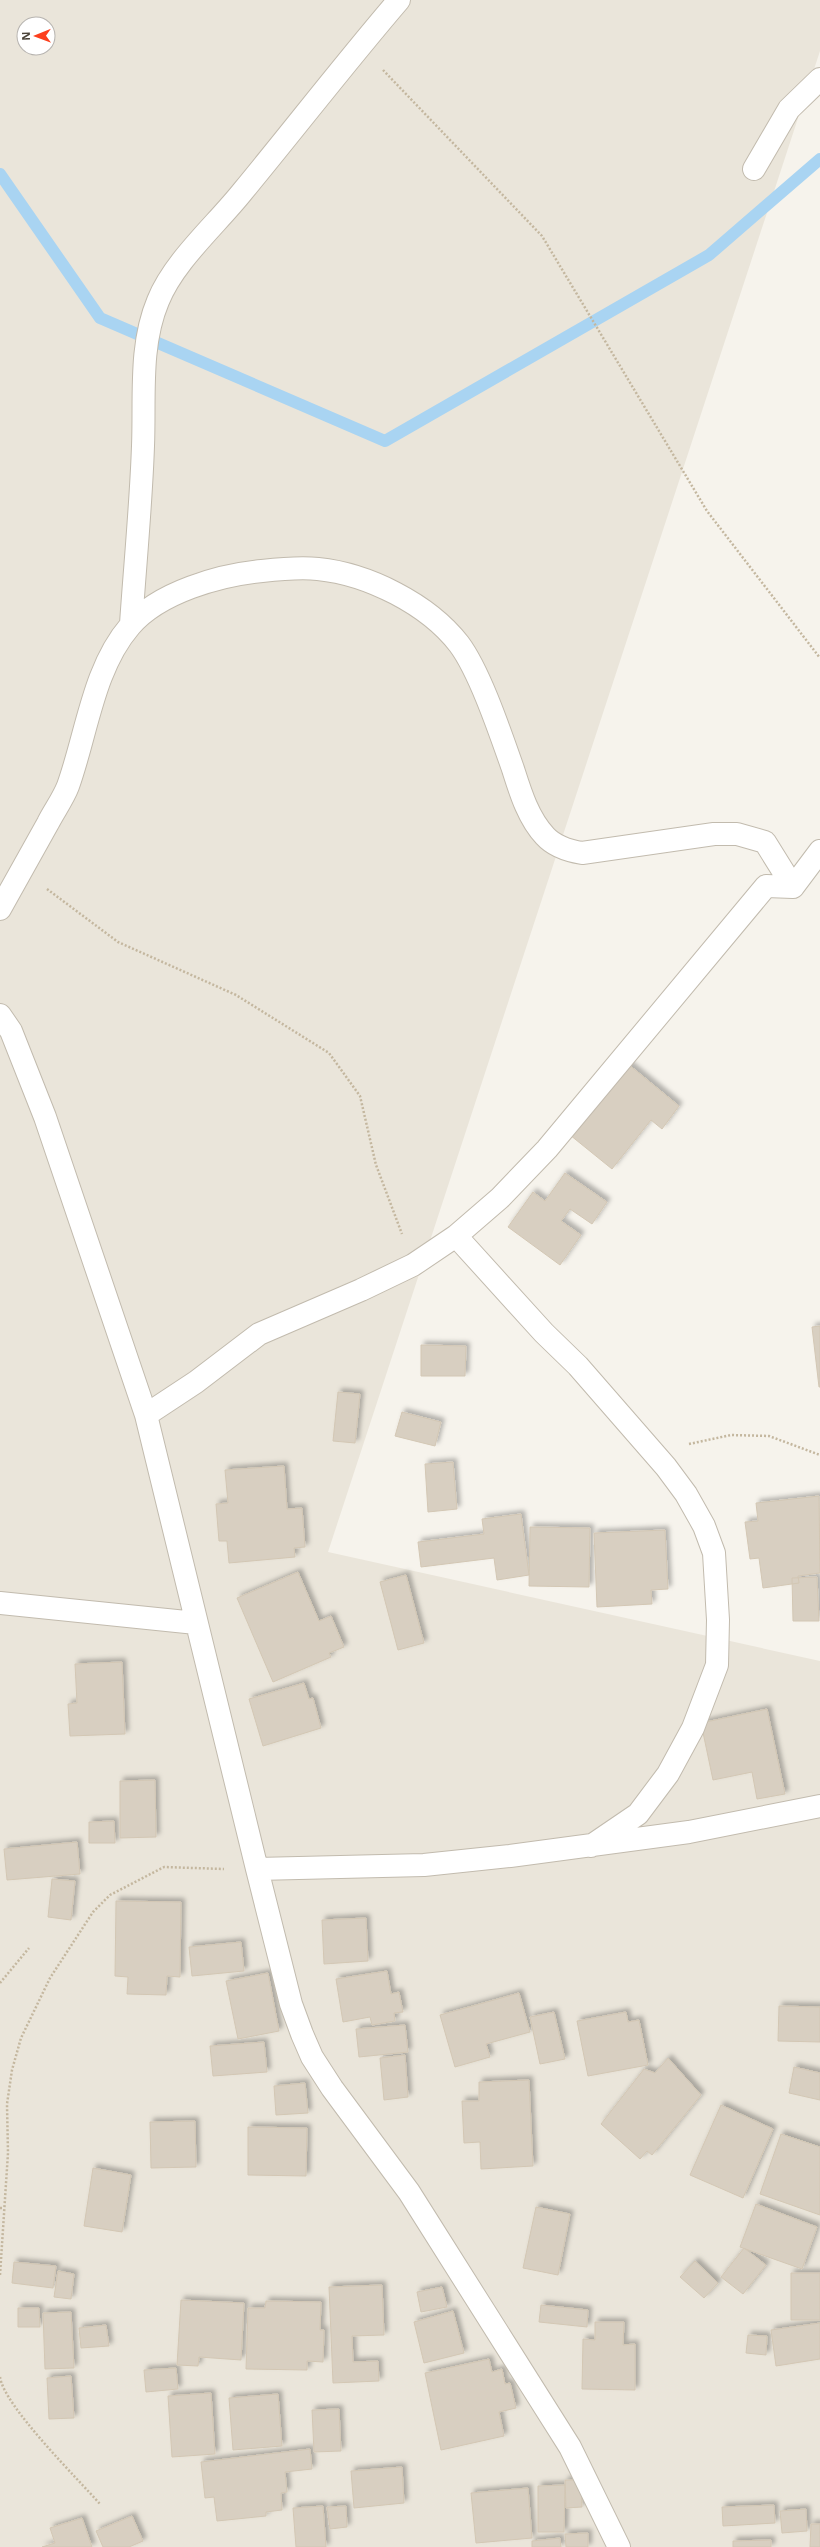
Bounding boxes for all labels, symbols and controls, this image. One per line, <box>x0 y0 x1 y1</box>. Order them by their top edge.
north arrow <box>16 16 56 56</box>
text: N <box>18 32 33 41</box>

